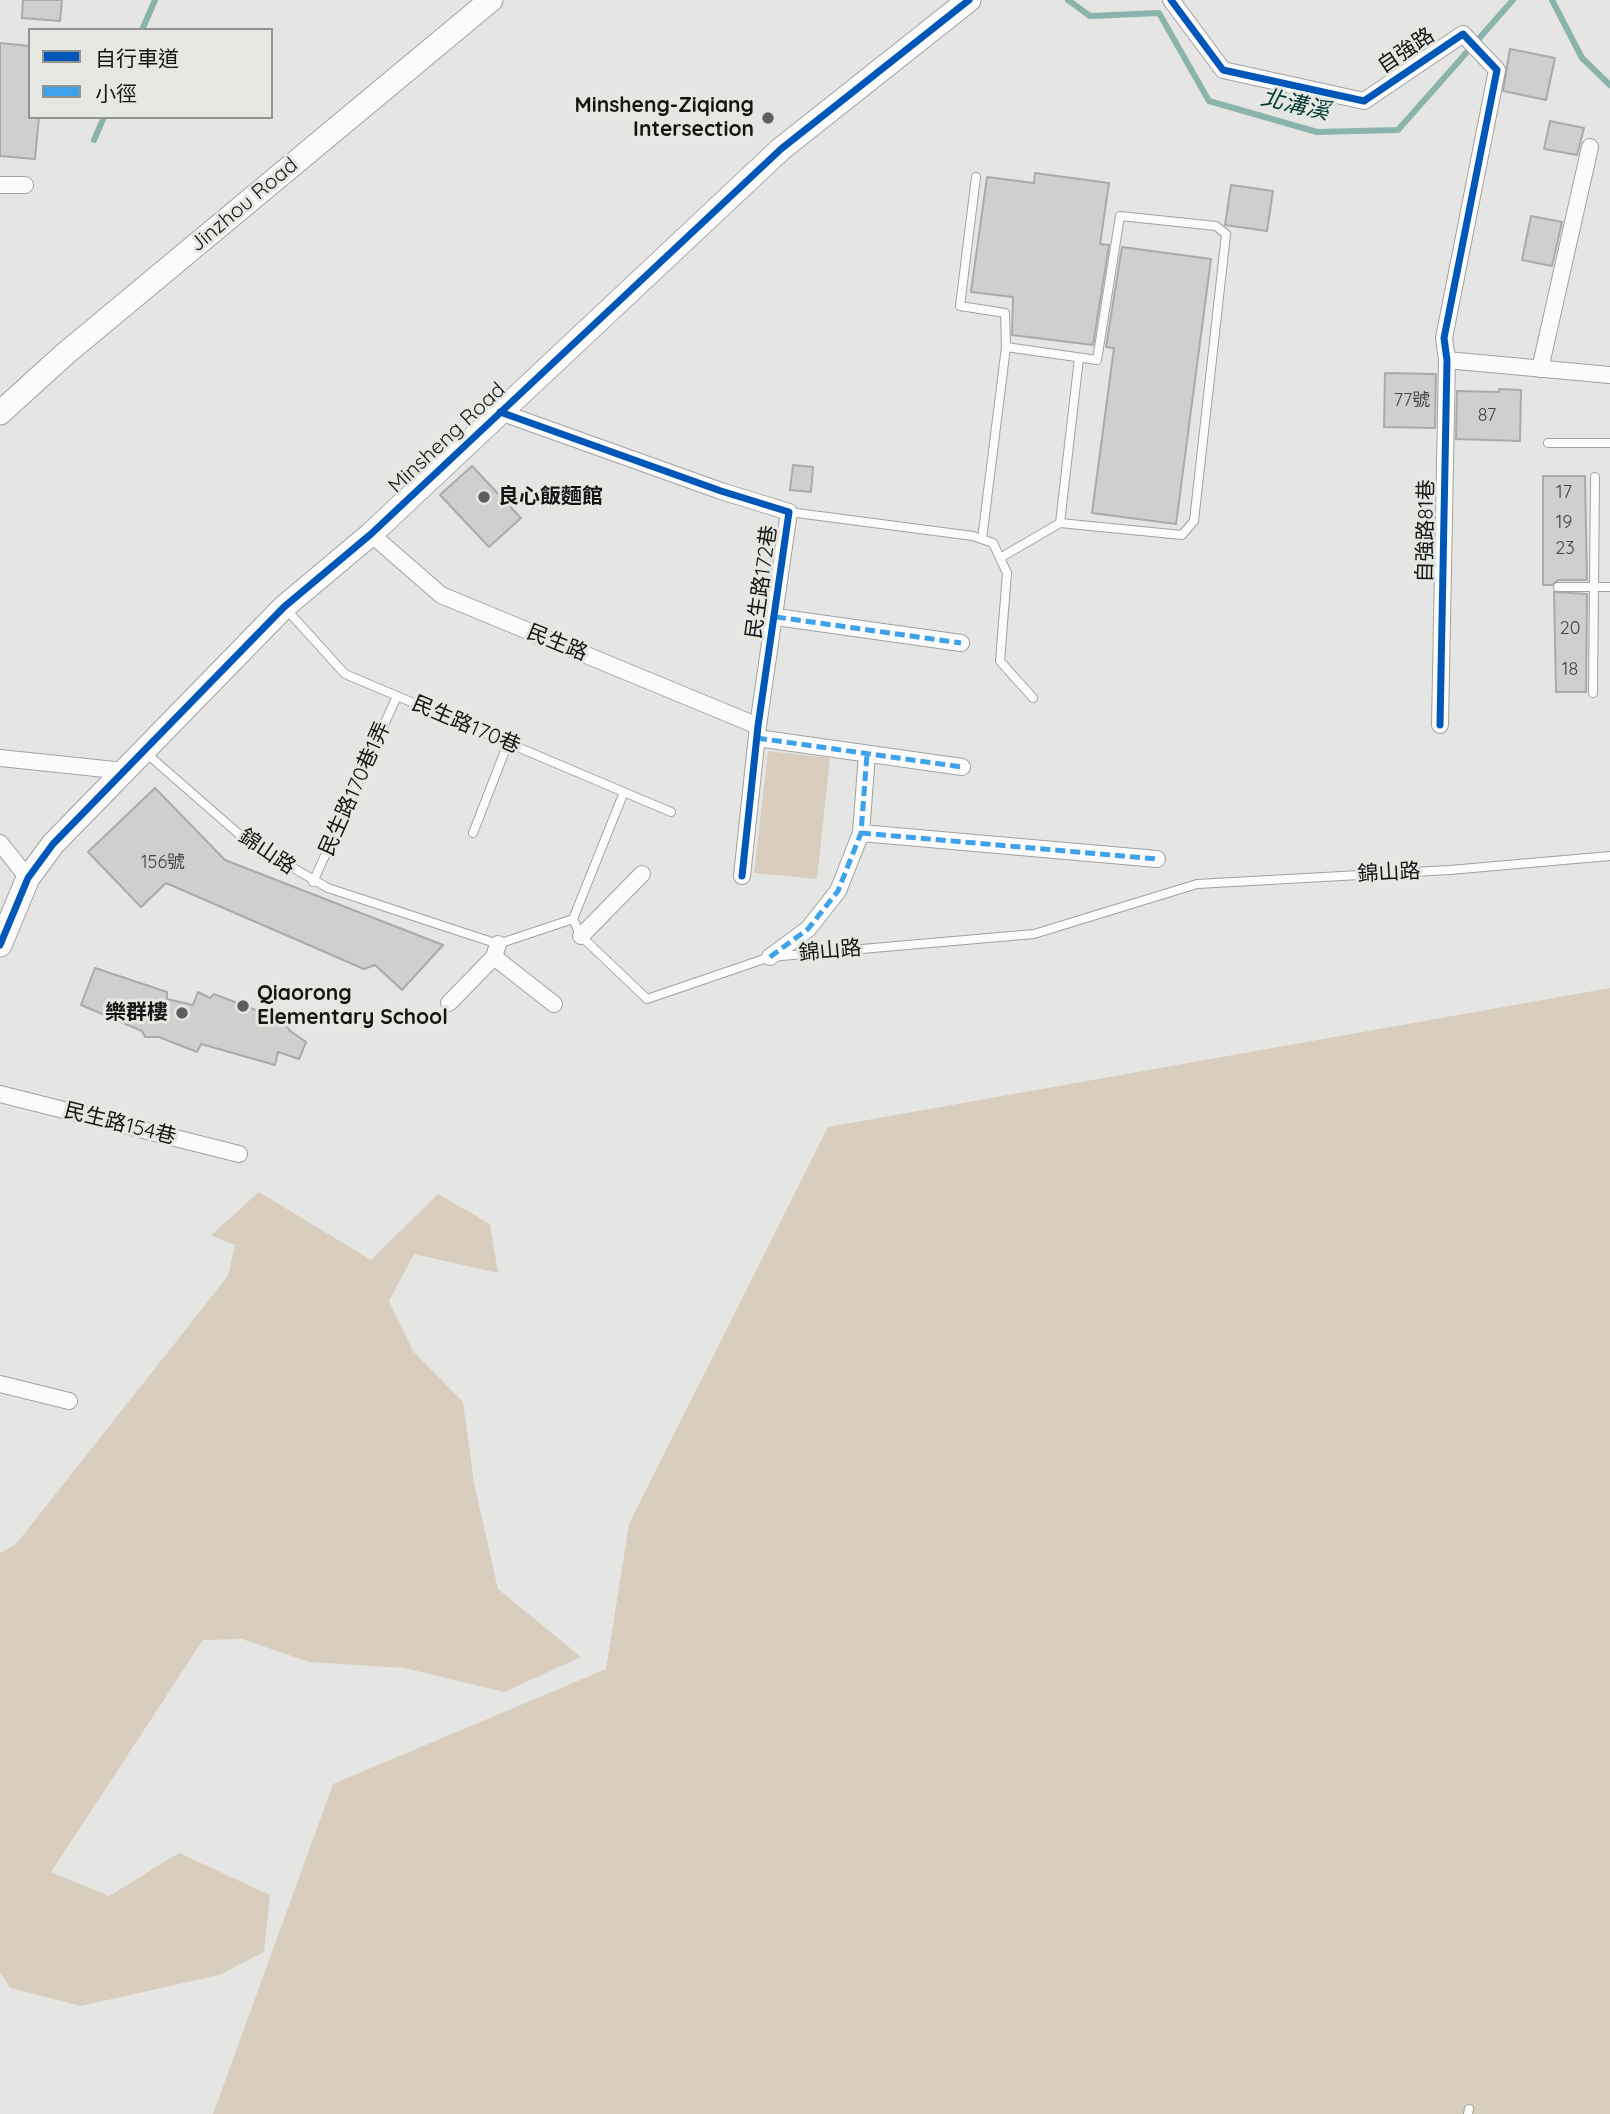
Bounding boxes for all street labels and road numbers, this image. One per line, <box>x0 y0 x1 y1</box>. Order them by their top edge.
street label: 自強路 <box>1373 23 1439 79</box>
street label: Jinzhou Road <box>185 153 303 257</box>
street label: Minsheng Road <box>383 377 511 499</box>
street label: 自強路81巷 <box>1413 479 1439 583</box>
street label: 民生路172巷 <box>742 524 782 640</box>
street label: 民生路 <box>523 620 591 666</box>
street label: 民生路170巷 <box>408 691 524 759</box>
street label: 民生路170巷1弄 <box>314 718 396 860</box>
street label: 錦山路 <box>234 824 300 880</box>
street label: 錦山路 <box>1357 859 1421 887</box>
street label: 錦山路 <box>798 936 862 966</box>
street label: 民生路154巷 <box>62 1098 178 1150</box>

